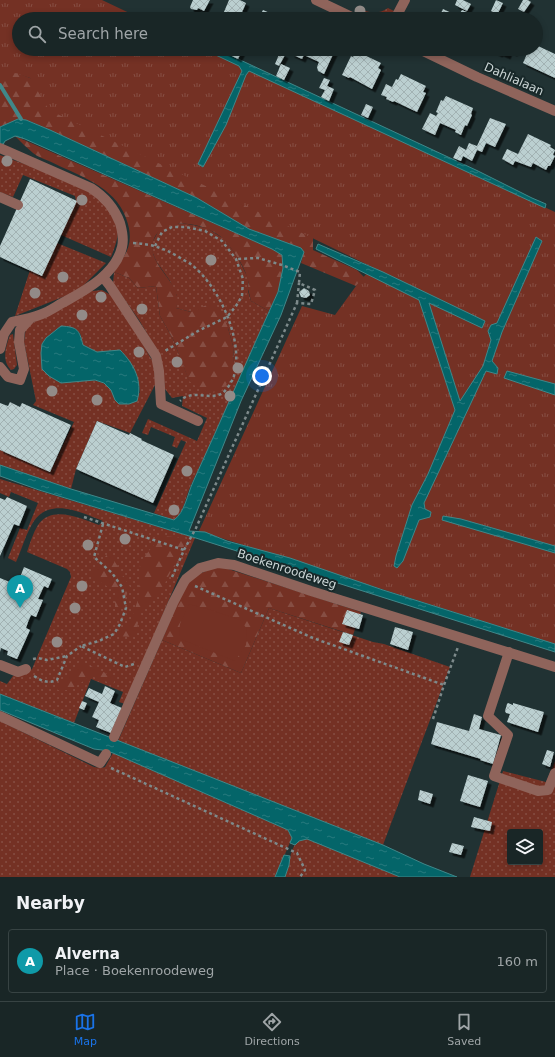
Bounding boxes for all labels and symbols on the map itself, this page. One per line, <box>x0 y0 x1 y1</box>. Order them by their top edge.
street label: Dahlialaan <box>482 60 546 98</box>
your location <box>252 366 272 386</box>
street label: Boekenroodeweg <box>236 546 338 592</box>
pin: A <box>7 575 33 608</box>

